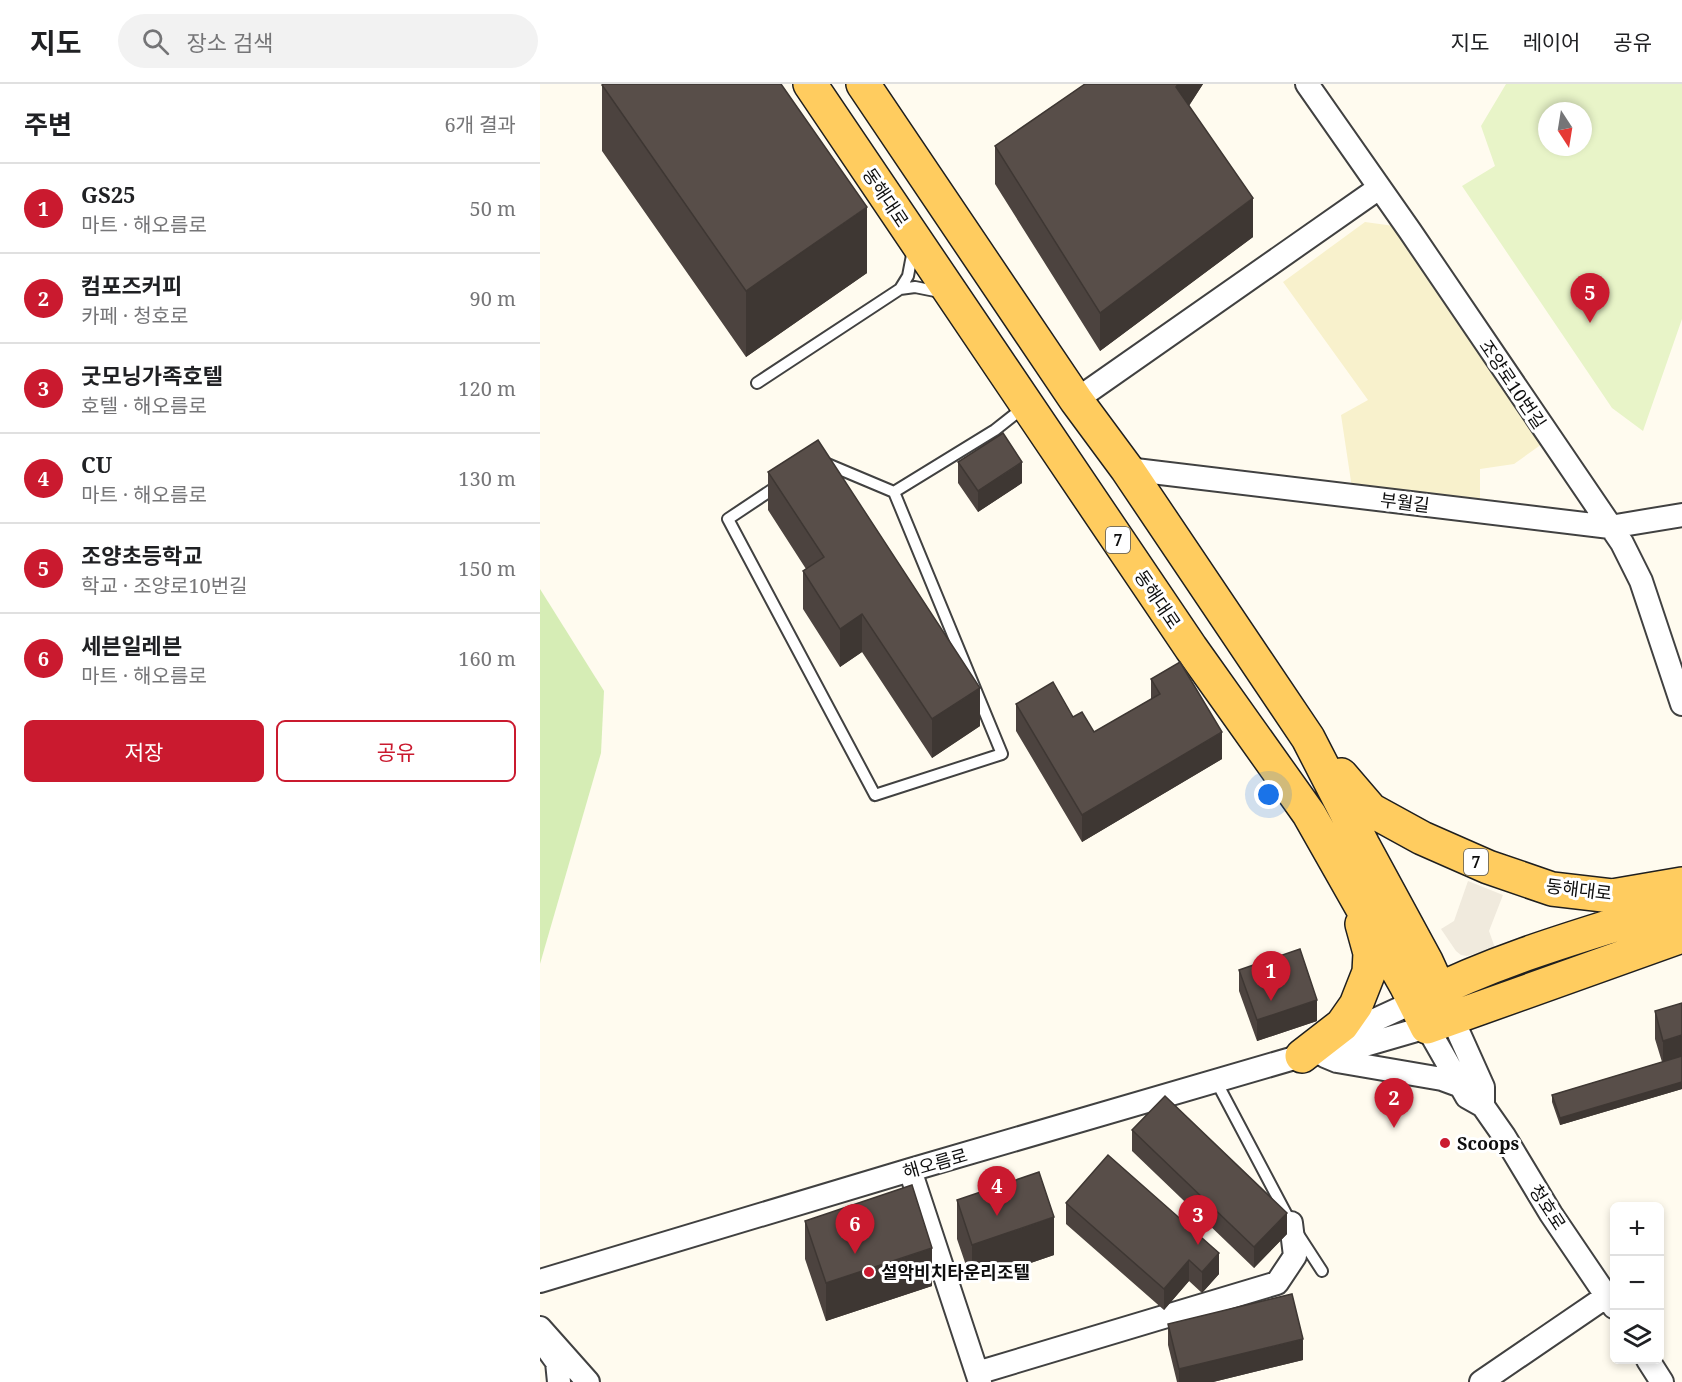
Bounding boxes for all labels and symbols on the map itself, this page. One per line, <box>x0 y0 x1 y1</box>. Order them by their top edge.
north arrow <box>1538 102 1592 156</box>
street label: 동해대로 <box>858 163 914 231</box>
pin: 5 <box>1570 274 1610 323</box>
street label: 조양로10번길 <box>1474 335 1552 433</box>
street label: 부월길 <box>1379 487 1431 517</box>
road number: 7 <box>1106 527 1130 553</box>
street label: 동해대로 <box>1130 565 1186 633</box>
your location <box>1254 780 1283 809</box>
road number: 7 <box>1464 849 1488 875</box>
street label: 동해대로 <box>1545 873 1613 905</box>
pin: 1 <box>1252 952 1290 1001</box>
pin: 2 <box>1374 1078 1414 1128</box>
place label: Scoops <box>1457 1131 1520 1155</box>
marker: Scoops <box>1438 1136 1452 1150</box>
street label: 해오름로 <box>900 1142 970 1184</box>
pin: 4 <box>978 1166 1016 1216</box>
street label: 청호로 <box>1524 1180 1572 1234</box>
pin: 3 <box>1178 1196 1218 1245</box>
pin: 6 <box>836 1204 874 1254</box>
place label: 설악비치타운리조텔 <box>881 1260 1030 1284</box>
marker: 설악비치타운리조텔 <box>862 1265 876 1279</box>

